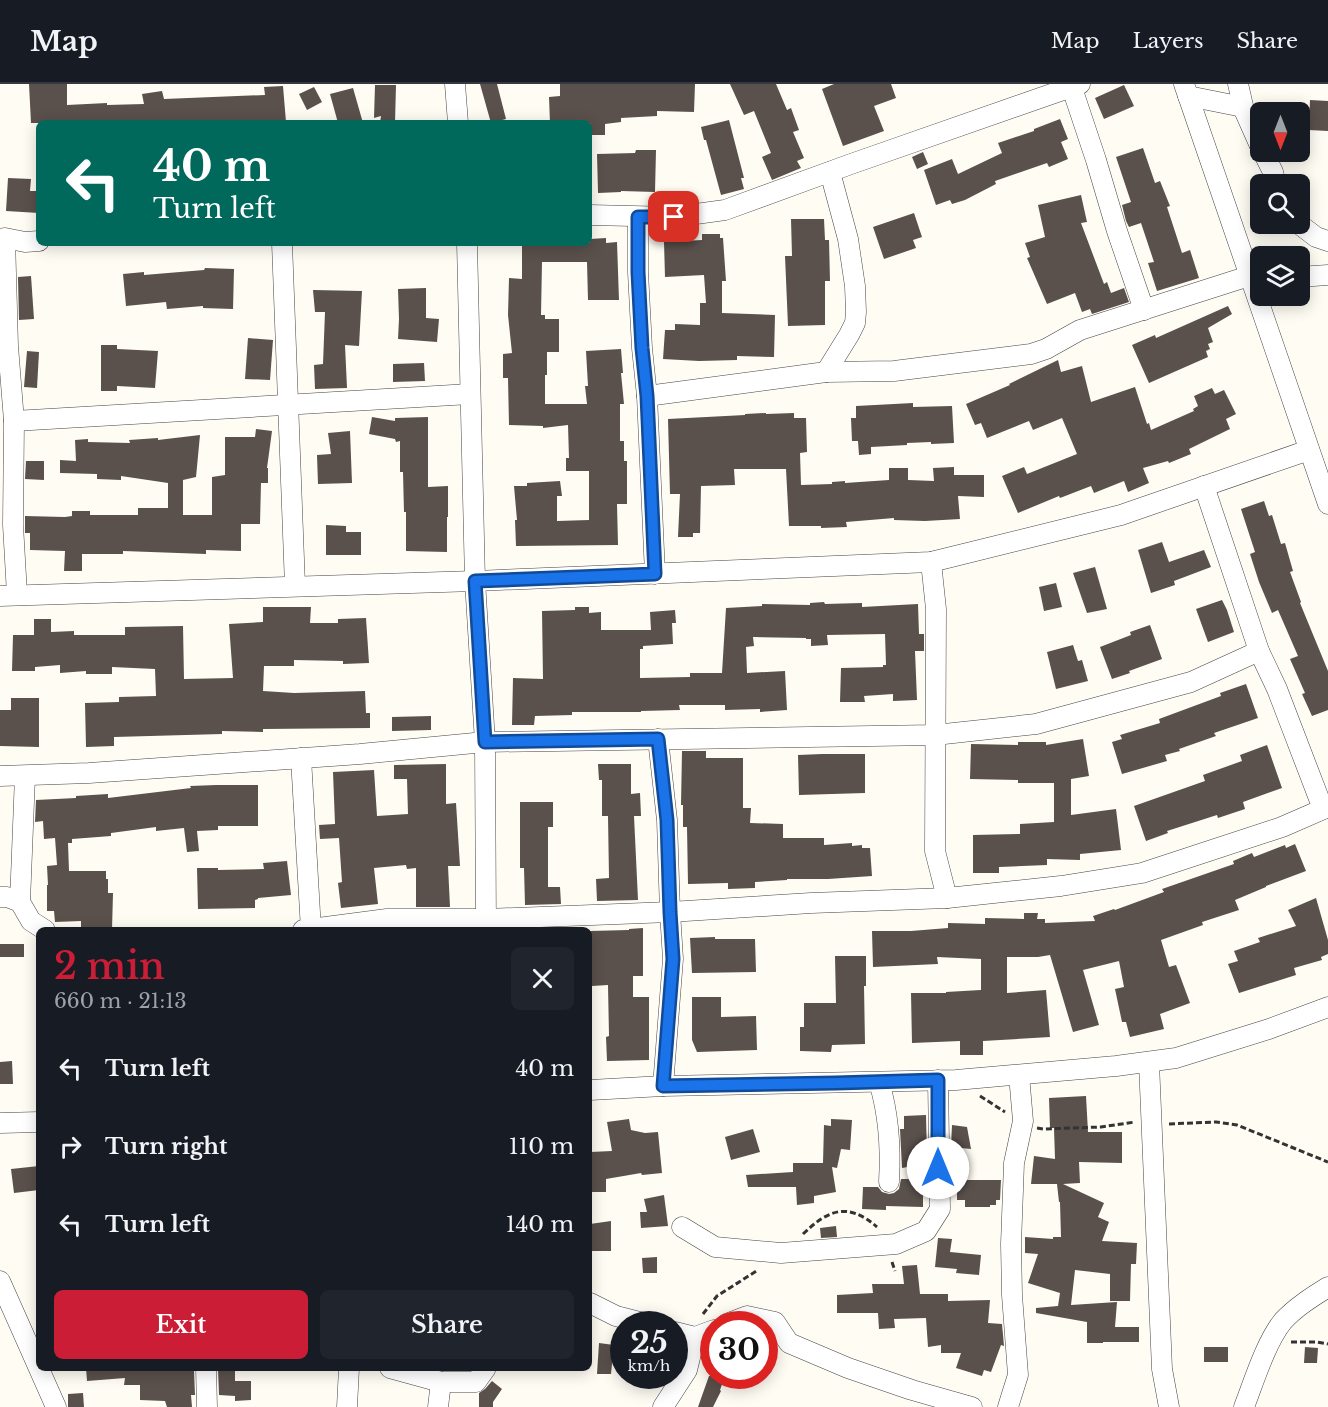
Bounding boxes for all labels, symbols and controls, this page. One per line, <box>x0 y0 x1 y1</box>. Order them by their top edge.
text: Map <box>30 24 98 59</box>
text: Map <box>1051 28 1100 54</box>
text: Layers <box>1133 28 1204 54</box>
text: Share <box>1237 28 1298 54</box>
north arrow <box>1250 102 1310 162</box>
map controls <box>1250 102 1310 306</box>
text: 40 m <box>153 140 270 192</box>
icon: left <box>54 144 132 222</box>
button: search <box>1250 174 1310 234</box>
pin <box>648 191 699 242</box>
text: Turn left <box>153 192 276 225</box>
icon: arrive <box>657 200 690 233</box>
button: layers <box>1250 246 1310 306</box>
text: 2 min <box>54 944 165 989</box>
button: close <box>511 947 574 1010</box>
text: 660 m · 21:13 <box>54 989 187 1013</box>
icon: left <box>54 1052 87 1085</box>
text: Turn left <box>105 1055 210 1082</box>
text: 40 m <box>516 1055 574 1082</box>
icon: right <box>54 1130 87 1163</box>
text: Turn right <box>105 1133 227 1160</box>
text: 110 m <box>509 1133 574 1160</box>
position arrow <box>906 1136 970 1200</box>
icon: left <box>54 1208 87 1241</box>
text: Turn left <box>105 1211 210 1238</box>
text: 140 m <box>506 1211 574 1238</box>
button: Exit <box>54 1290 308 1359</box>
button: Share <box>320 1290 574 1359</box>
speed limit sign: 30 <box>700 1311 778 1389</box>
text: 25 <box>630 1324 668 1361</box>
text: km/h <box>628 1356 670 1375</box>

